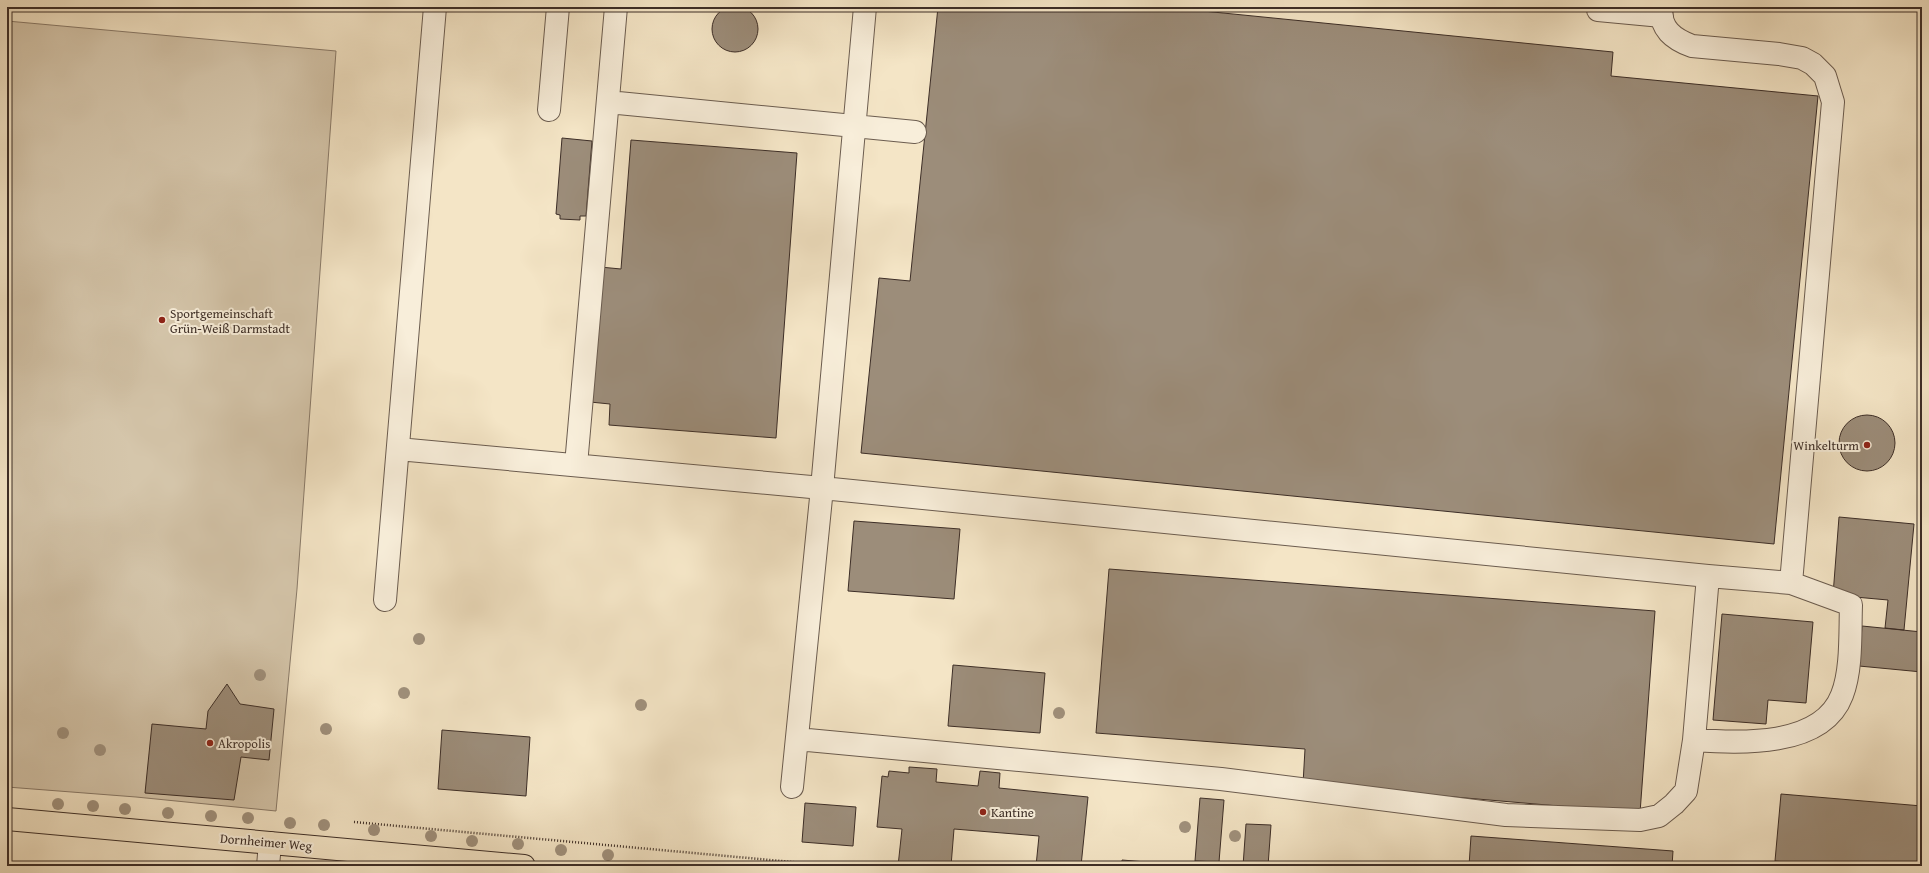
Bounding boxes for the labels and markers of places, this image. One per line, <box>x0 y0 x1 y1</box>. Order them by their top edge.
place label: Sportgemeinschaft Grün-Weiß Darmstadt <box>170 304 290 338</box>
marker: Sportgemeinschaft Grün-Weiß Darmstadt <box>157 315 167 325</box>
place label: Winkelturm <box>1793 436 1859 455</box>
marker: Winkelturm <box>1862 440 1872 450</box>
place label: Akropolis <box>218 734 270 753</box>
marker: Akropolis <box>205 738 215 748</box>
place label: Kantine <box>991 803 1034 822</box>
marker: Kantine <box>978 807 988 817</box>

